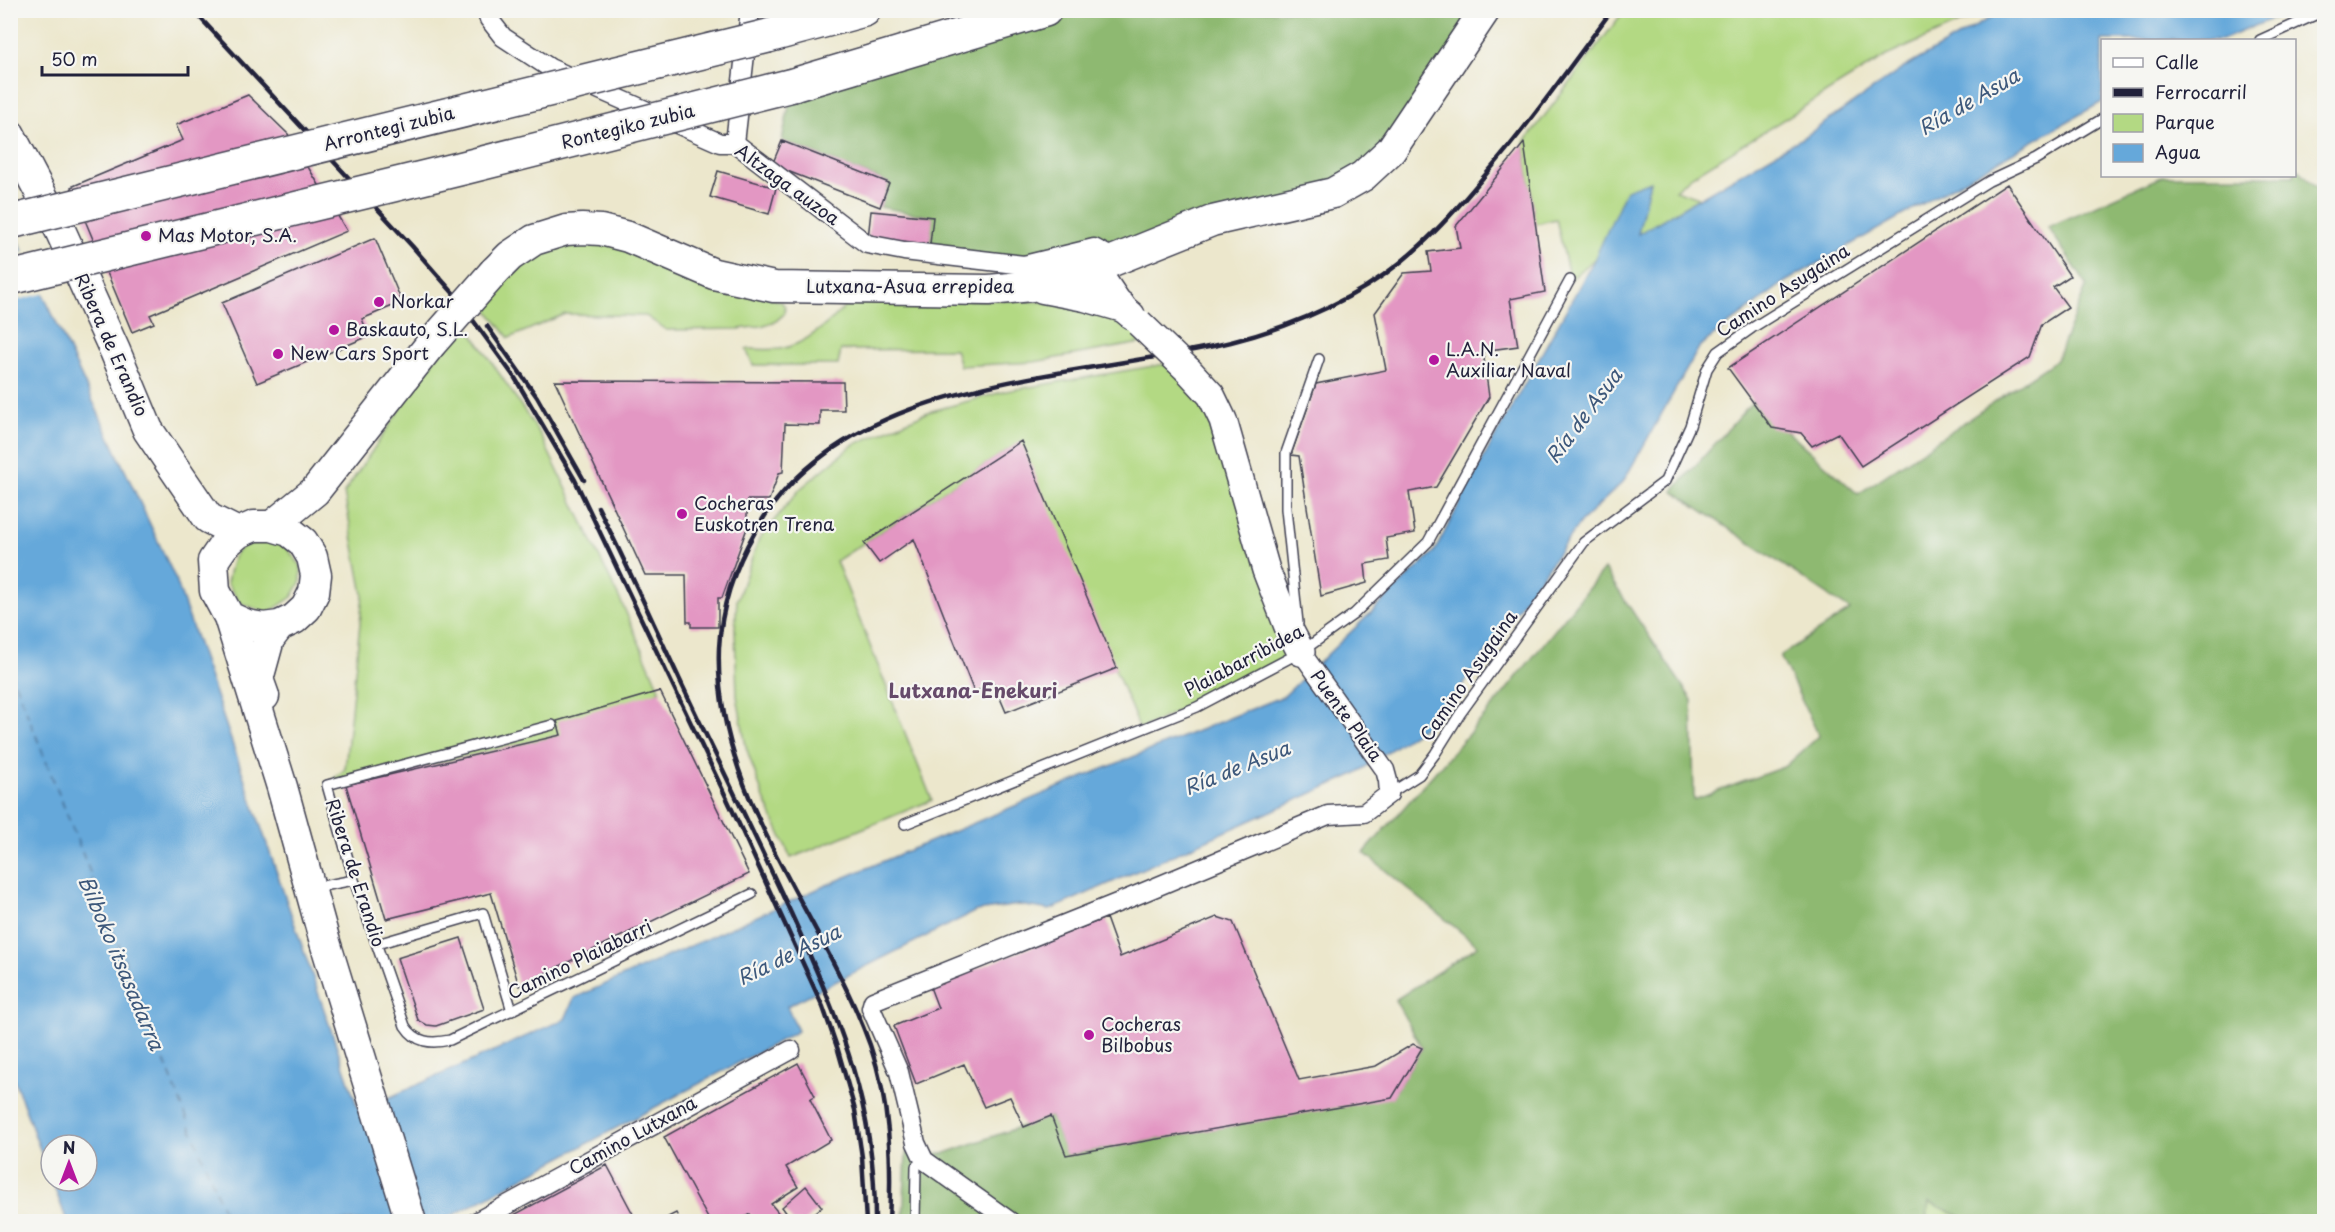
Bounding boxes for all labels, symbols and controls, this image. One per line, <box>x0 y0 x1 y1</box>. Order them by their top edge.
scale bar <box>42 39 188 77</box>
legend <box>2101 39 2296 177</box>
text: 50 m <box>51 45 98 72</box>
text: Calle <box>2155 48 2199 75</box>
water label: Ría de Asua <box>1913 60 2025 142</box>
text: Ferrocarril <box>2155 78 2247 105</box>
street label: Rontegiko zubia <box>558 96 697 155</box>
street label: Arrontegi zubia <box>320 98 457 157</box>
text: Parque <box>2155 108 2215 135</box>
street label: Altzaga auzoa <box>730 137 846 232</box>
text: Agua <box>2155 138 2201 165</box>
place label: Mas Motor, S.A. <box>158 221 297 248</box>
marker: Mas Motor, S.A. <box>139 229 153 243</box>
street label: Camino Asugaina <box>1710 236 1855 343</box>
street label: Ribera de Erandio <box>69 268 156 420</box>
street label: Lutxana-Asua errepidea <box>806 272 1015 299</box>
place label: Norkar <box>391 287 454 314</box>
marker: Norkar <box>372 295 386 309</box>
place label: Baskauto, S.L. <box>346 315 468 342</box>
marker: Baskauto, S.L. <box>327 323 341 337</box>
place label: L.A.N. Auxiliar Naval <box>1446 335 1571 383</box>
place label: New Cars Sport <box>290 339 429 366</box>
marker: New Cars Sport <box>271 347 285 361</box>
marker: L.A.N. Auxiliar Naval <box>1427 353 1441 367</box>
water label: Ría de Asua <box>1538 361 1629 469</box>
place label: Cocheras Euskotren Trena <box>694 489 835 537</box>
marker: Cocheras Euskotren Trena <box>675 507 689 521</box>
street label: Camino Asugaina <box>1412 604 1523 746</box>
street label: Plaiabarribidea <box>1179 617 1308 702</box>
street label: Puente Plaia <box>1305 663 1390 767</box>
district label: Lutxana-Enekuri <box>888 675 1058 705</box>
water label: Ría de Asua <box>1179 732 1295 802</box>
street label: Ribera de Erandio <box>320 795 393 950</box>
water label: Bilboko itsasadarra <box>72 871 173 1056</box>
street label: Camino Plaiabarri <box>502 912 656 1005</box>
water label: Ría de Asua <box>732 916 846 992</box>
place label: Cocheras Bilbobus <box>1101 1010 1181 1058</box>
marker: Cocheras Bilbobus <box>1082 1028 1096 1042</box>
street label: Camino Lutxana <box>563 1088 702 1181</box>
north arrow <box>39 1133 99 1193</box>
text: N <box>63 1135 75 1159</box>

